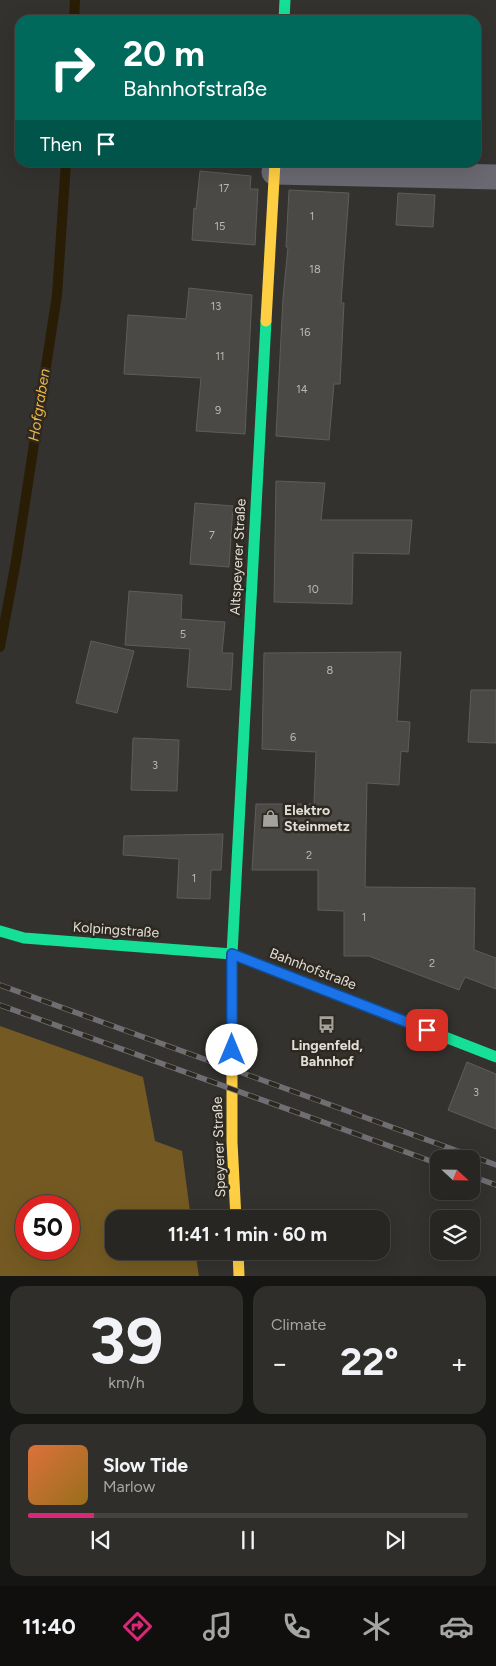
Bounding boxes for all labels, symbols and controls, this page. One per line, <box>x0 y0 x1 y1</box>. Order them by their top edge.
text: 20 m <box>123 33 205 75</box>
icon: right <box>40 35 105 100</box>
text: Bahnhofstraße <box>123 75 267 102</box>
icon: arrive <box>92 130 120 158</box>
text: Then <box>40 133 82 156</box>
house number: 17 <box>219 182 229 195</box>
house number: 1 <box>310 210 314 223</box>
house number: 15 <box>215 220 225 233</box>
house number: 18 <box>309 263 321 276</box>
house number: 13 <box>211 300 221 313</box>
house number: 16 <box>300 326 310 339</box>
house number: 11 <box>215 350 225 363</box>
water label: Hofgraben <box>24 367 54 443</box>
house number: 14 <box>296 383 308 396</box>
house number: 9 <box>215 404 221 417</box>
street label: Altspeyerer Straße <box>226 498 250 616</box>
house number: 7 <box>209 529 215 542</box>
house number: 10 <box>307 583 319 596</box>
house number: 5 <box>180 628 186 641</box>
house number: 8 <box>327 664 334 677</box>
house number: 6 <box>290 731 296 744</box>
house number: 3 <box>152 759 158 772</box>
place label: Elektro Steinmetz <box>284 802 350 835</box>
shop icon: Elektro Steinmetz <box>260 808 280 828</box>
house number: 2 <box>306 849 312 862</box>
house number: 1 <box>192 872 196 885</box>
house number: 1 <box>362 911 366 924</box>
street label: Kolpingstraße <box>72 919 160 942</box>
street label: Bahnhofstraße <box>267 945 359 993</box>
house number: 2 <box>429 957 435 970</box>
pin <box>406 1009 448 1051</box>
bus stop icon: Lingenfeld, Bahnhof <box>317 1015 337 1035</box>
icon: arrive <box>413 1016 441 1044</box>
position arrow <box>205 1023 257 1075</box>
place label: Lingenfeld, Bahnhof <box>291 1037 363 1070</box>
house number: 3 <box>473 1086 479 1099</box>
street label: Speyerer Straße <box>209 1096 229 1198</box>
north arrow <box>430 1150 480 1200</box>
map controls <box>430 1150 480 1260</box>
speed limit sign: 50 <box>15 1195 80 1260</box>
button: layers <box>430 1210 480 1260</box>
text: 11:41 · 1 min · 60 m <box>168 1223 327 1246</box>
text: 39 <box>90 1301 163 1379</box>
text: Climate <box>271 1315 326 1334</box>
text: 22° <box>340 1339 399 1385</box>
text: − <box>271 1346 288 1380</box>
text: + <box>451 1346 468 1380</box>
text: km/h <box>108 1373 145 1392</box>
text: Slow Tide <box>103 1454 188 1477</box>
text: Marlow <box>103 1477 155 1496</box>
icon: previous <box>87 1526 115 1554</box>
icon: pause <box>234 1526 262 1554</box>
icon: next <box>381 1526 409 1554</box>
icon: directions <box>120 1609 155 1644</box>
icon: music <box>200 1609 235 1644</box>
icon: phone <box>279 1609 314 1644</box>
icon: climate <box>359 1609 394 1644</box>
icon: car <box>439 1609 474 1644</box>
text: 11:40 <box>22 1613 76 1640</box>

